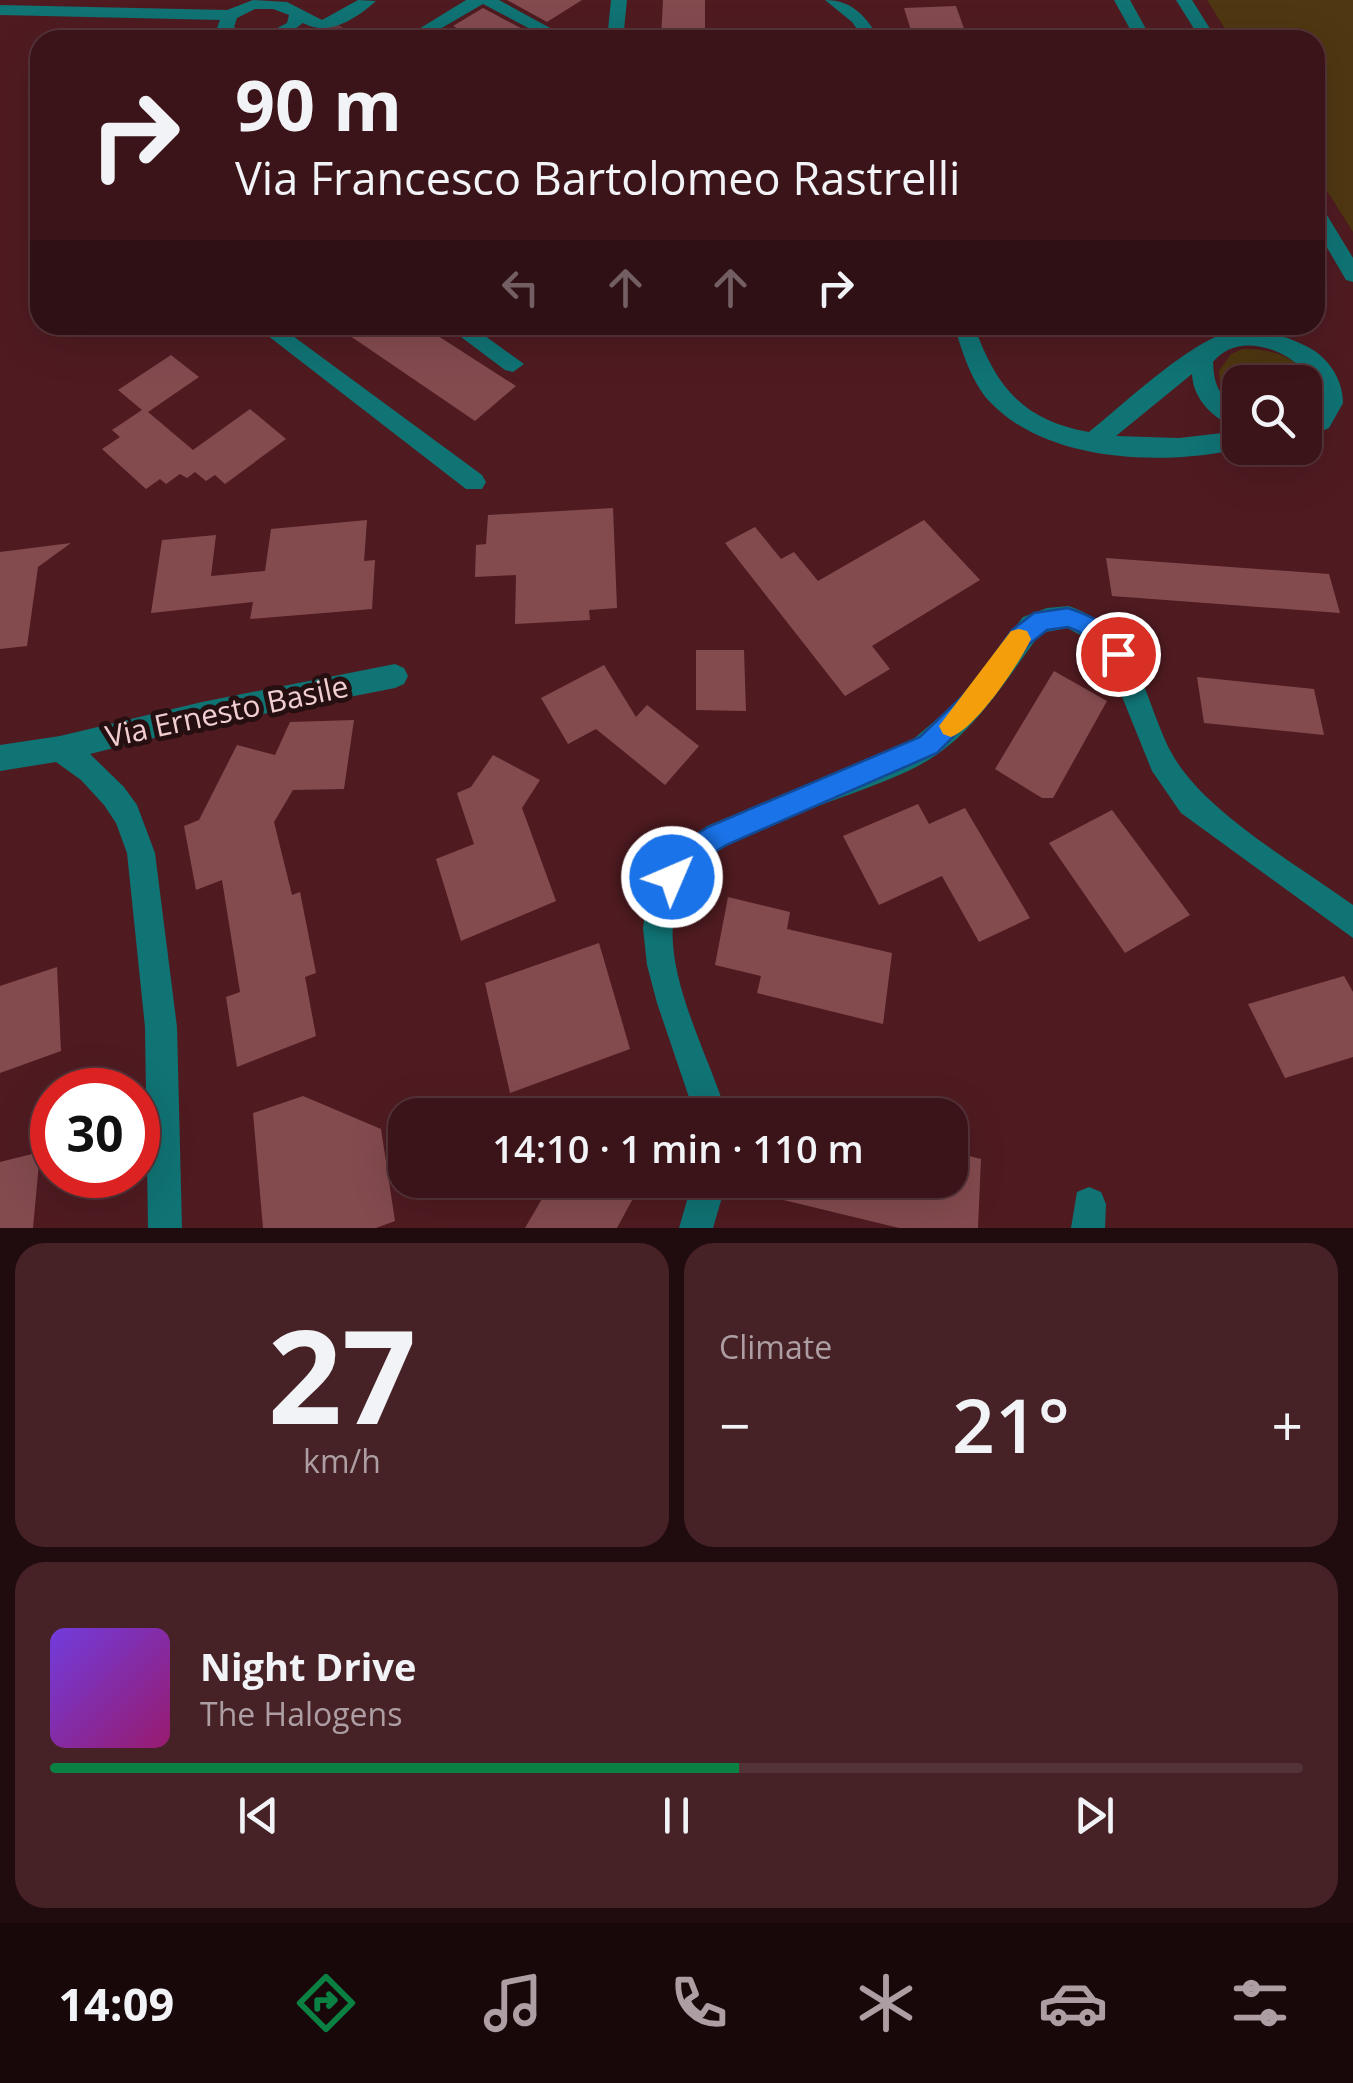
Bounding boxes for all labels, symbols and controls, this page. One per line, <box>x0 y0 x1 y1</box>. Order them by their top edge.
text: 90 m <box>235 56 402 152</box>
icon: right <box>70 70 200 200</box>
text: Via Francesco Bartolomeo Rastrelli <box>235 147 960 208</box>
icon: left <box>493 260 548 315</box>
icon: ahead <box>598 260 653 315</box>
icon: ahead <box>703 260 758 315</box>
icon: right <box>808 260 863 315</box>
map controls <box>1222 365 1322 465</box>
button: search <box>1222 365 1322 465</box>
pin <box>1076 612 1161 697</box>
icon: arrive <box>1091 627 1146 682</box>
street label: Via Ernesto Basile <box>101 665 352 756</box>
position arrow <box>620 825 724 929</box>
speed limit sign: 30 <box>30 1068 160 1198</box>
text: 14:10 · 1 min · 110 m <box>492 1122 864 1174</box>
text: 27 <box>268 1285 416 1462</box>
text: Climate <box>719 1325 832 1368</box>
text: 21° <box>952 1373 1070 1475</box>
text: − <box>719 1387 750 1462</box>
text: + <box>1272 1387 1303 1462</box>
text: km/h <box>303 1439 381 1482</box>
text: Night Drive <box>200 1640 416 1692</box>
text: The Halogens <box>200 1692 402 1735</box>
icon: previous <box>231 1788 286 1843</box>
icon: pause <box>649 1788 704 1843</box>
icon: next <box>1067 1788 1122 1843</box>
icon: directions <box>291 1968 361 2038</box>
icon: music <box>478 1968 548 2038</box>
icon: phone <box>664 1968 734 2038</box>
icon: climate <box>851 1968 921 2038</box>
icon: car <box>1038 1968 1108 2038</box>
icon: filters <box>1225 1968 1295 2038</box>
text: 14:09 <box>58 1973 174 2034</box>

